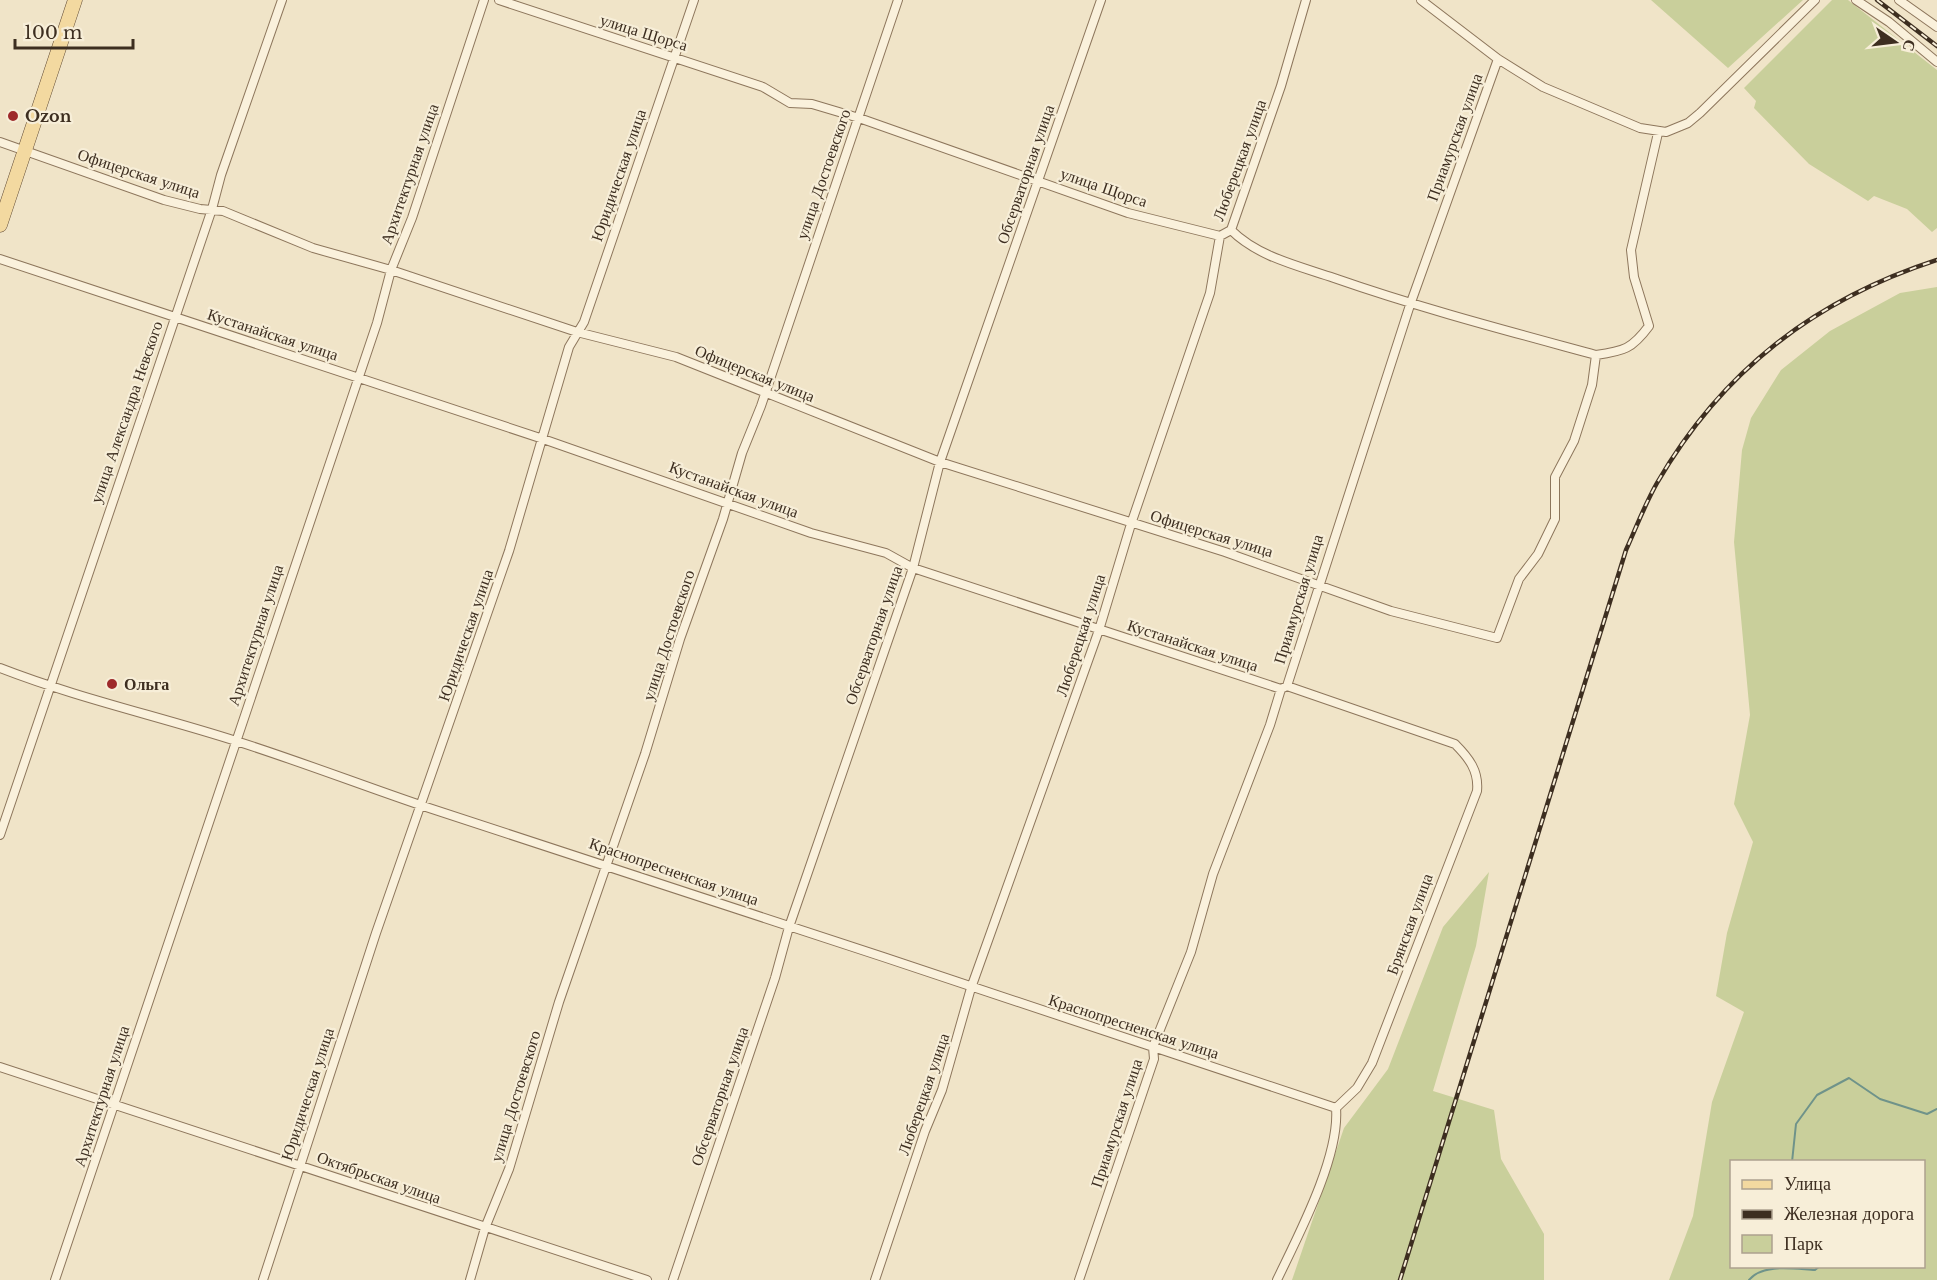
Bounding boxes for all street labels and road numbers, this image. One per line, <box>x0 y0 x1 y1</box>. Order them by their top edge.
street label: улица Щорса <box>598 9 690 55</box>
street label: Приамурская улица <box>1422 70 1486 204</box>
street label: Люберецкая улица <box>1208 97 1270 223</box>
street label: Архитектурная улица <box>376 101 442 247</box>
street label: Обсерваторная улица <box>992 102 1058 246</box>
street label: Юридическая улица <box>586 106 650 244</box>
street label: улица Достоевского <box>791 106 855 242</box>
street label: Офицерская улица <box>75 144 203 202</box>
street label: улица Щорса <box>1058 163 1150 211</box>
street label: Кустанайская улица <box>205 303 341 365</box>
street label: улица Александра Невского <box>85 318 167 506</box>
street label: Офицерская улица <box>692 340 818 406</box>
street label: Кустанайская улица <box>667 456 801 522</box>
street label: Офицерская улица <box>1148 505 1276 561</box>
street label: Приамурская улица <box>1269 532 1327 666</box>
street label: Архитектурная улица <box>223 562 287 708</box>
street label: Обсерваторная улица <box>840 563 906 707</box>
street label: Юридическая улица <box>433 566 497 704</box>
street label: улица Достоевского <box>637 567 699 703</box>
street label: Люберецкая улица <box>1051 571 1109 699</box>
street label: Кустанайская улица <box>1125 614 1261 676</box>
street label: Краснопресненская улица <box>587 833 761 909</box>
street label: Брянская улица <box>1381 871 1437 977</box>
street label: Краснопресненская улица <box>1046 989 1222 1063</box>
street label: Архитектурная улица <box>69 1023 133 1169</box>
street label: Обсерваторная улица <box>686 1024 752 1168</box>
street label: Юридическая улица <box>276 1025 338 1163</box>
street label: улица Достоевского <box>486 1028 544 1164</box>
street label: Люберецкая улица <box>893 1030 953 1158</box>
street label: Приамурская улица <box>1086 1056 1146 1190</box>
street label: Октябрьская улица <box>314 1146 444 1208</box>

